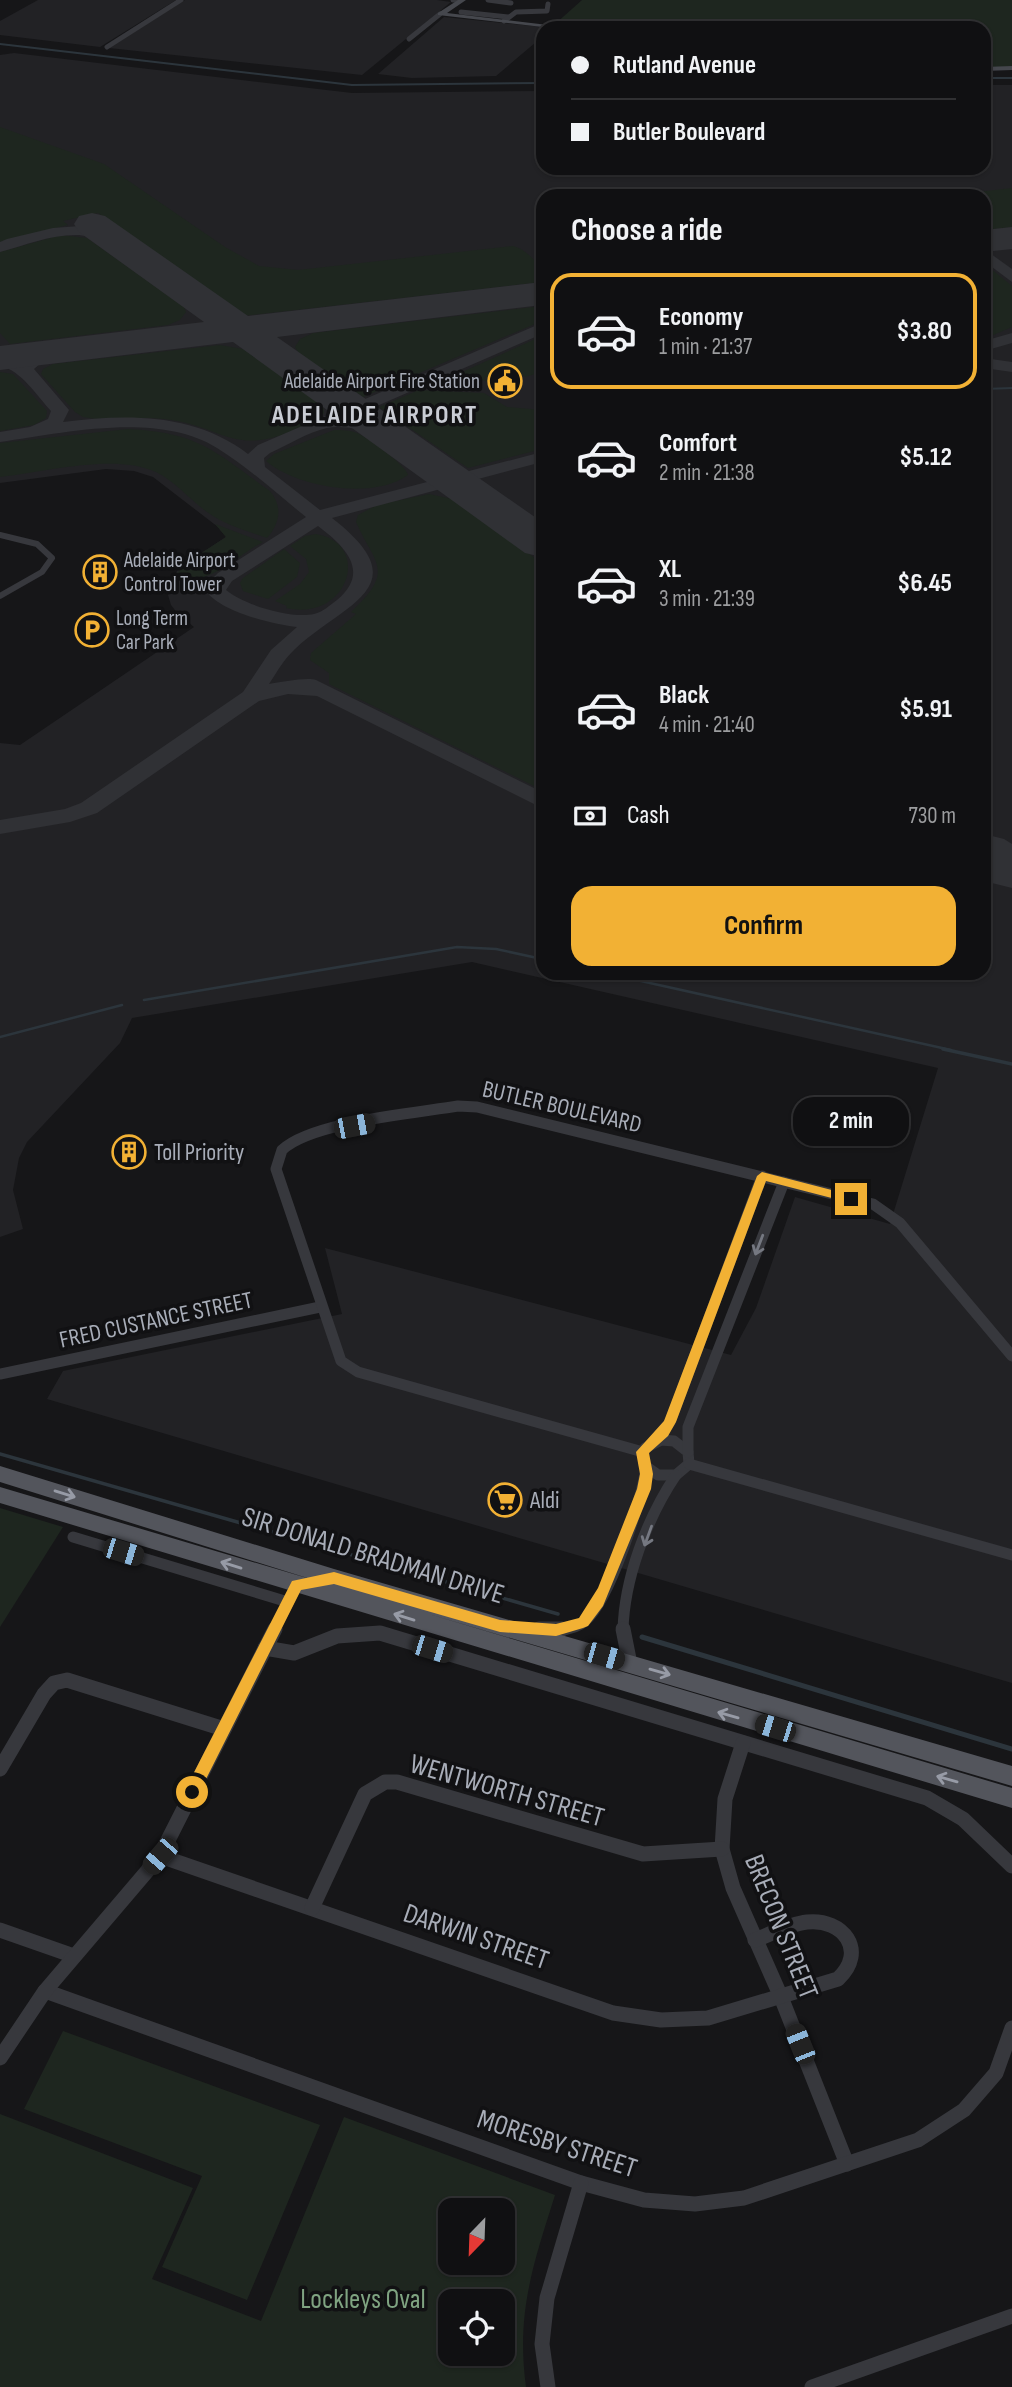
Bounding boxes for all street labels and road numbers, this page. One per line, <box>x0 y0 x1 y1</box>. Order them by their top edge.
street label: BUTLER BOULEVARD <box>480 1075 644 1139</box>
street label: FRED CUSTANCE STREET <box>57 1285 255 1355</box>
street label: SIR DONALD BRADMAN DRIVE <box>238 1500 508 1612</box>
street label: WENTWORTH STREET <box>406 1748 608 1834</box>
street label: BRECON STREET <box>737 1850 825 2004</box>
street label: DARWIN STREET <box>399 1897 553 1977</box>
street label: MORESBY STREET <box>473 2103 641 2185</box>

